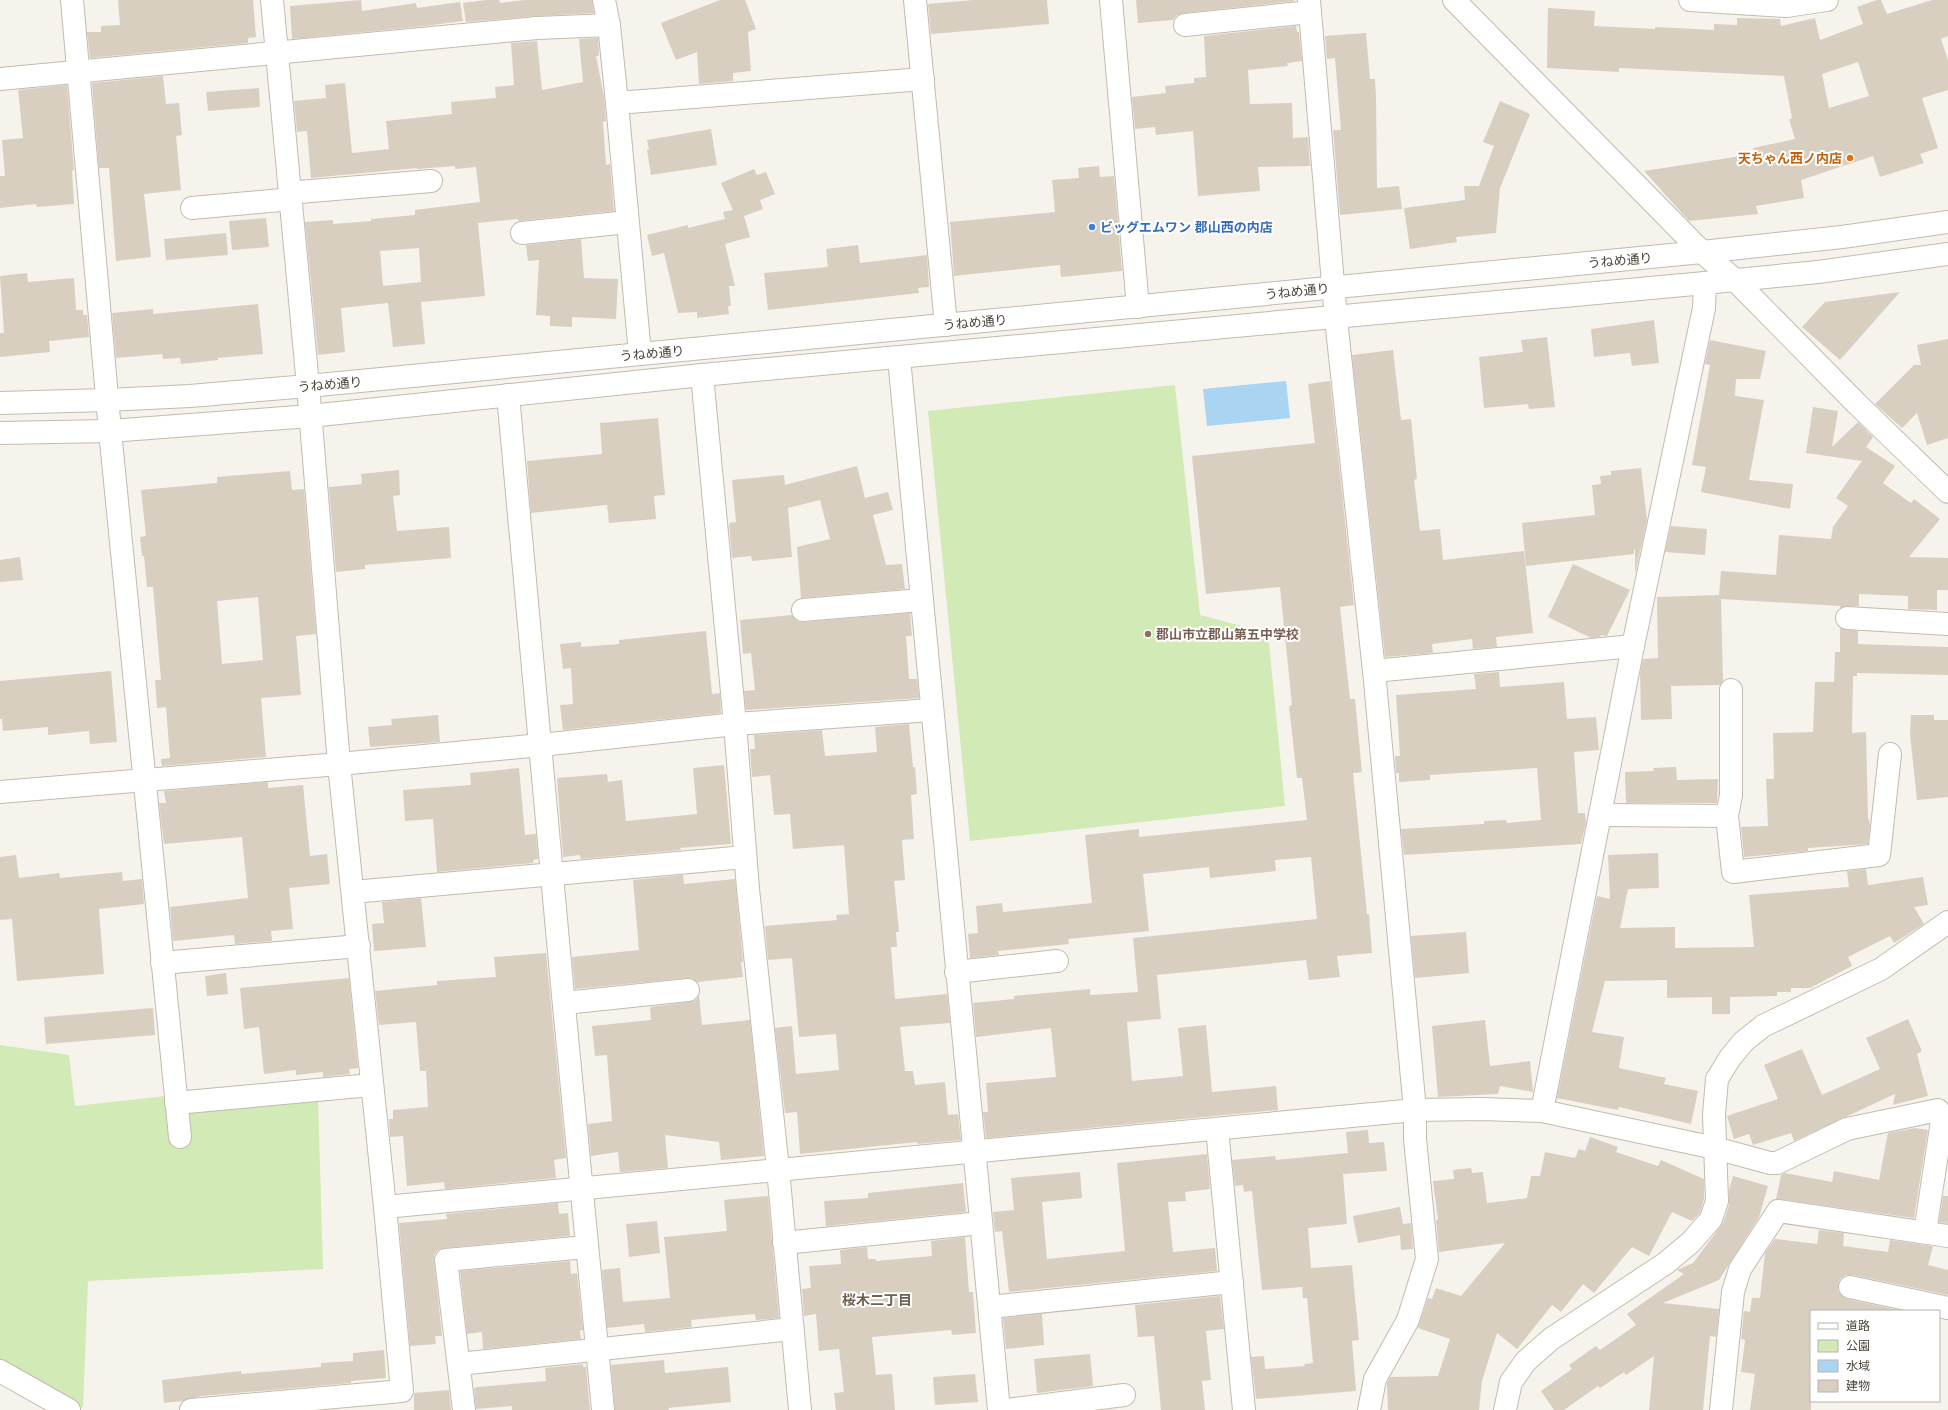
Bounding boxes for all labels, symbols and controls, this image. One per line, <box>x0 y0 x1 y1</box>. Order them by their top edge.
place label: 天ちゃん西ノ内店 <box>1738 150 1842 166</box>
marker: 天ちゃん西ノ内店 <box>1845 153 1855 163</box>
place label: ビッグエムワン 郡山西の内店 <box>1100 219 1273 235</box>
marker: ビッグエムワン 郡山西の内店 <box>1087 222 1097 232</box>
street label: うねめ通り <box>1587 249 1653 271</box>
street label: うねめ通り <box>1264 280 1330 302</box>
street label: うねめ通り <box>942 311 1008 333</box>
street label: うねめ通り <box>619 342 685 364</box>
street label: うねめ通り <box>297 373 363 395</box>
place label: 郡山市立郡山第五中学校 <box>1156 626 1299 642</box>
marker: 郡山市立郡山第五中学校 <box>1143 629 1153 639</box>
district label: 桜木二丁目 <box>842 1291 912 1309</box>
legend <box>1810 1310 1940 1402</box>
text: 道路 <box>1846 1318 1870 1333</box>
text: 公園 <box>1846 1338 1870 1353</box>
text: 水域 <box>1846 1358 1870 1373</box>
text: 建物 <box>1846 1378 1870 1393</box>

